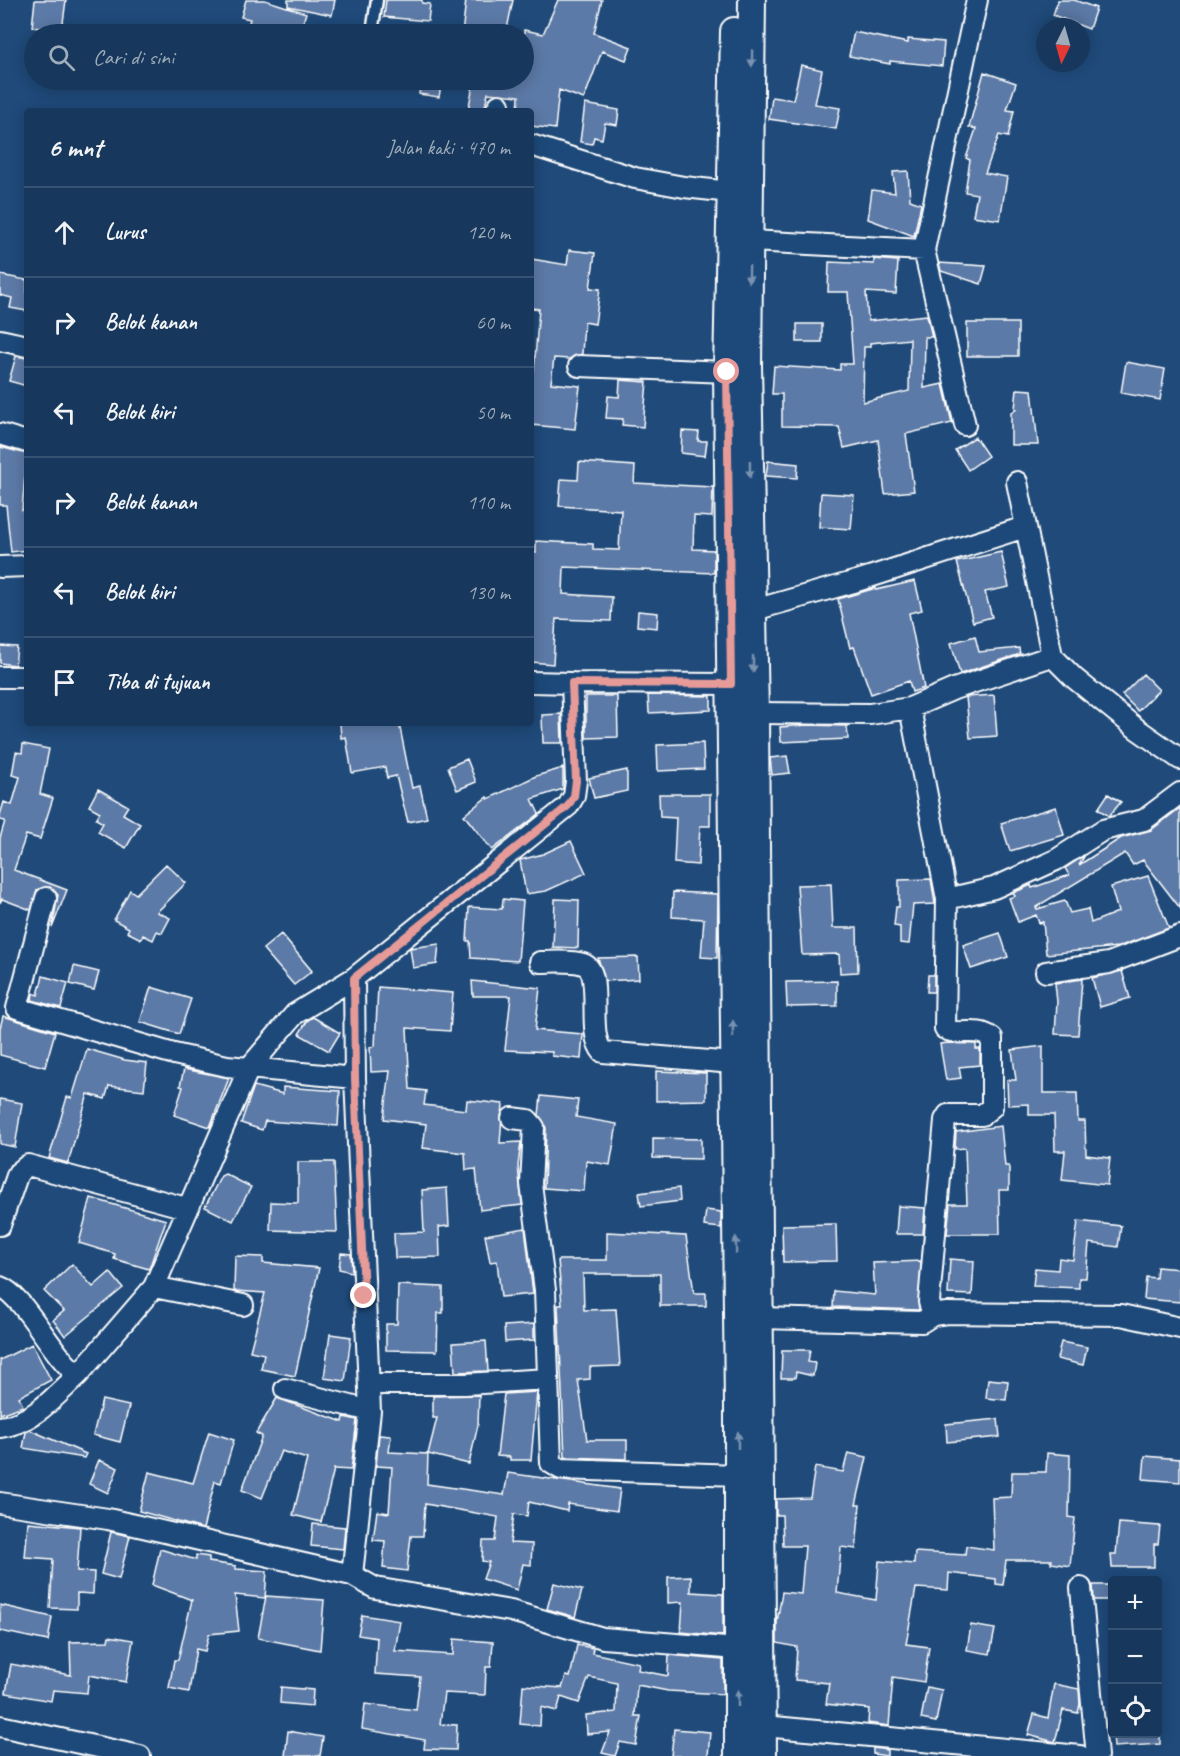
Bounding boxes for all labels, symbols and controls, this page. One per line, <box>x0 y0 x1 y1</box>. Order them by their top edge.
north arrow <box>1036 18 1090 72</box>
search box <box>24 24 534 90</box>
icon: search <box>45 41 78 74</box>
text: Cari di sini <box>93 43 174 71</box>
one-way arrow <box>747 49 757 68</box>
text: 6 mnt <box>48 131 102 164</box>
text: Jalan kaki · 470 m <box>387 135 510 160</box>
icon: ahead <box>48 216 81 249</box>
text: Lurus <box>105 218 145 246</box>
text: 120 m <box>467 220 510 245</box>
one-way arrow <box>744 265 754 284</box>
icon: right <box>48 306 81 339</box>
text: Belok kanan <box>105 308 197 336</box>
text: 60 m <box>476 310 510 335</box>
route start <box>713 358 739 384</box>
icon: left <box>48 396 81 429</box>
text: Belok kiri <box>105 398 174 426</box>
text: 50 m <box>476 400 510 425</box>
one-way arrow <box>745 460 755 479</box>
icon: right <box>48 486 81 519</box>
text: Belok kanan <box>105 488 197 516</box>
text: 110 m <box>467 490 510 515</box>
icon: left <box>48 576 81 609</box>
text: Belok kiri <box>105 578 174 606</box>
text: 130 m <box>467 580 510 605</box>
one-way arrow <box>749 655 758 674</box>
icon: arrive <box>48 666 81 699</box>
text: Tiba di tujuan <box>105 668 210 696</box>
one-way arrow <box>728 1019 738 1038</box>
one-way arrow <box>731 1235 741 1254</box>
route end <box>350 1282 376 1308</box>
one-way arrow <box>733 1430 743 1449</box>
map controls <box>1108 1576 1162 1738</box>
button: + <box>1108 1576 1162 1630</box>
button: − <box>1108 1630 1162 1684</box>
button: locate <box>1108 1684 1162 1738</box>
one-way arrow <box>733 1688 743 1707</box>

